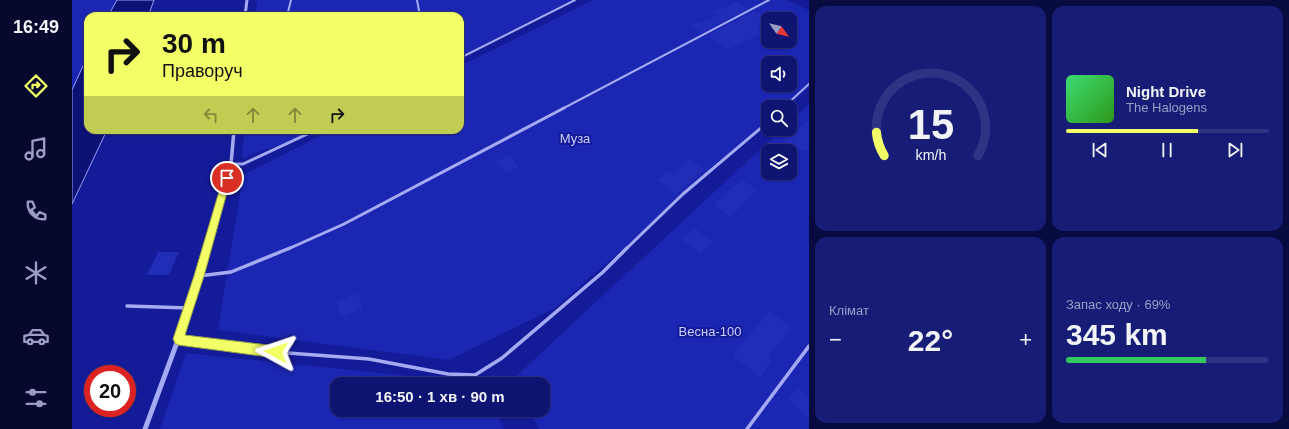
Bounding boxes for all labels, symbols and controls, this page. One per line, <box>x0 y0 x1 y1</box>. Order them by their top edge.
north arrow <box>761 12 797 48</box>
map controls <box>761 12 797 180</box>
text: 16:49 <box>13 17 59 37</box>
icon: right <box>96 28 148 80</box>
text: 30 m <box>162 28 226 59</box>
button: sound <box>761 56 797 92</box>
text: Праворуч <box>162 61 243 81</box>
icon: directions <box>22 72 50 100</box>
text: Night Drive <box>1126 83 1206 100</box>
button: search <box>761 100 797 136</box>
text: The Halogens <box>1126 100 1207 115</box>
text: 15 <box>907 101 954 148</box>
icon: left <box>200 104 222 126</box>
icon: ahead <box>242 104 264 126</box>
icon: ahead <box>284 104 306 126</box>
icon: right <box>326 104 348 126</box>
park label: Муза <box>560 131 591 146</box>
icon: music <box>22 135 50 163</box>
icon: previous <box>1089 139 1111 161</box>
icon: pause <box>1156 139 1178 161</box>
icon: next <box>1224 139 1246 161</box>
button: layers <box>761 144 797 180</box>
text: km/h <box>915 147 946 163</box>
pin <box>210 161 244 195</box>
icon: arrive <box>216 167 238 189</box>
icon: phone <box>22 197 50 225</box>
icon: climate <box>22 259 50 287</box>
text: Запас ходу · 69% <box>1066 297 1170 312</box>
text: Клімат <box>829 303 869 318</box>
text: 345 km <box>1066 318 1168 351</box>
icon: car <box>22 322 50 350</box>
park label: Весна-100 <box>679 324 741 339</box>
text: 22° <box>908 324 953 357</box>
text: − <box>829 327 842 352</box>
text: + <box>1019 327 1032 352</box>
position arrow <box>255 331 297 373</box>
speed limit sign: 20 <box>84 365 136 417</box>
icon: filters <box>22 384 50 412</box>
text: 16:50 · 1 хв · 90 m <box>375 388 505 405</box>

